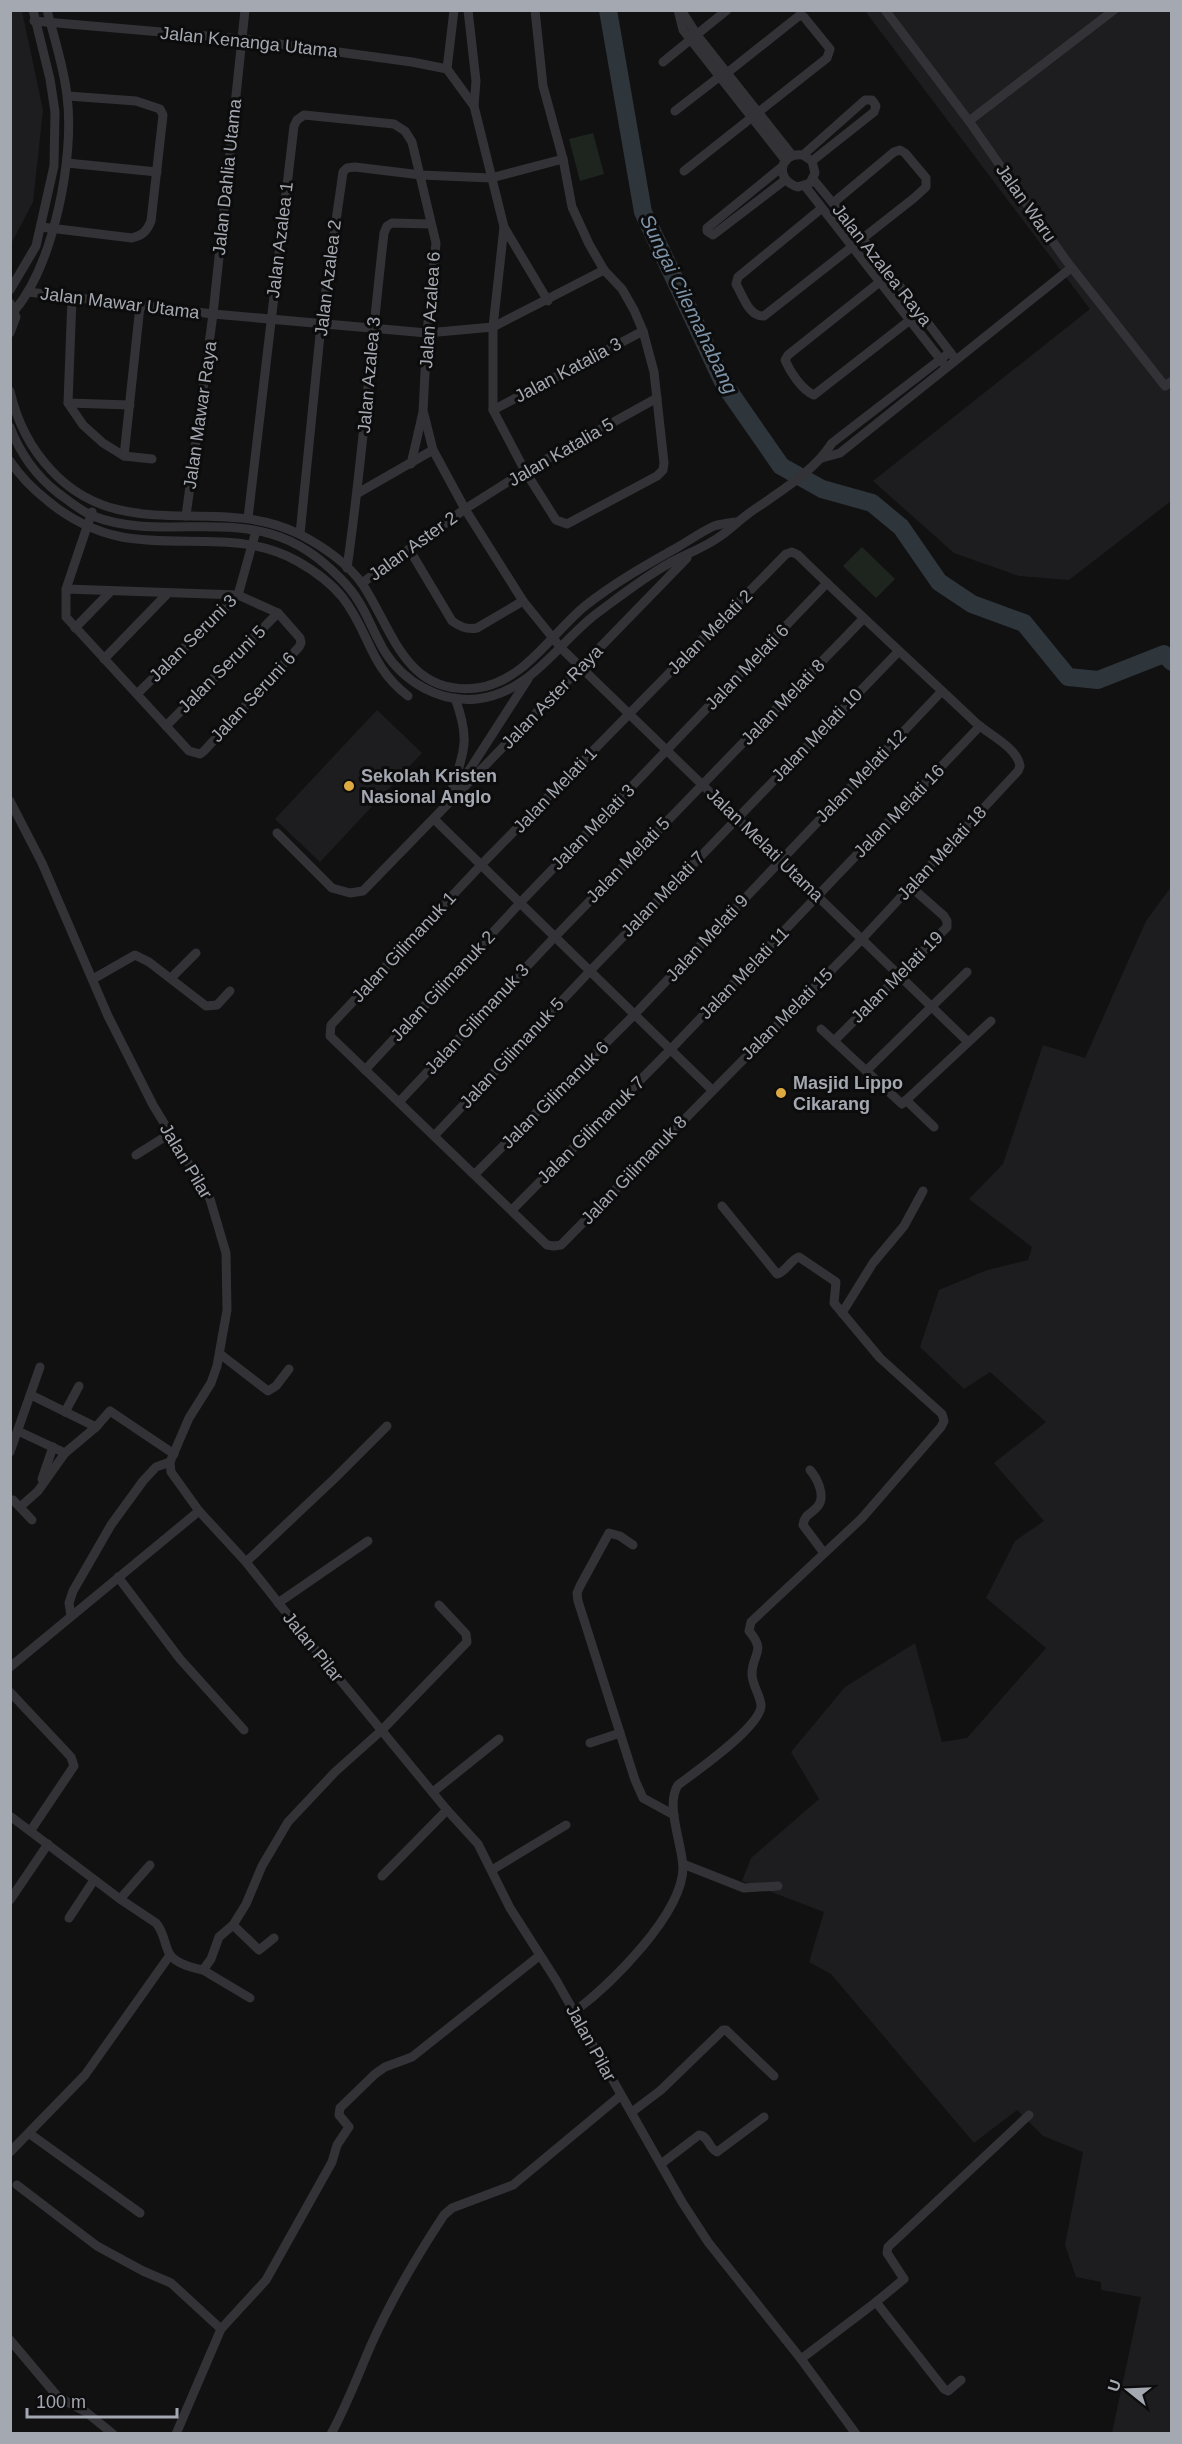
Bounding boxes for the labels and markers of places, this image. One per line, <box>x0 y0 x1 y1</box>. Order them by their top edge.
place label: Sekolah Kristen Nasional Anglo <box>361 766 497 807</box>
marker: Sekolah Kristen Nasional Anglo <box>342 779 356 793</box>
place label: Masjid Lippo Cikarang <box>793 1073 903 1114</box>
marker: Masjid Lippo Cikarang <box>774 1086 788 1100</box>

